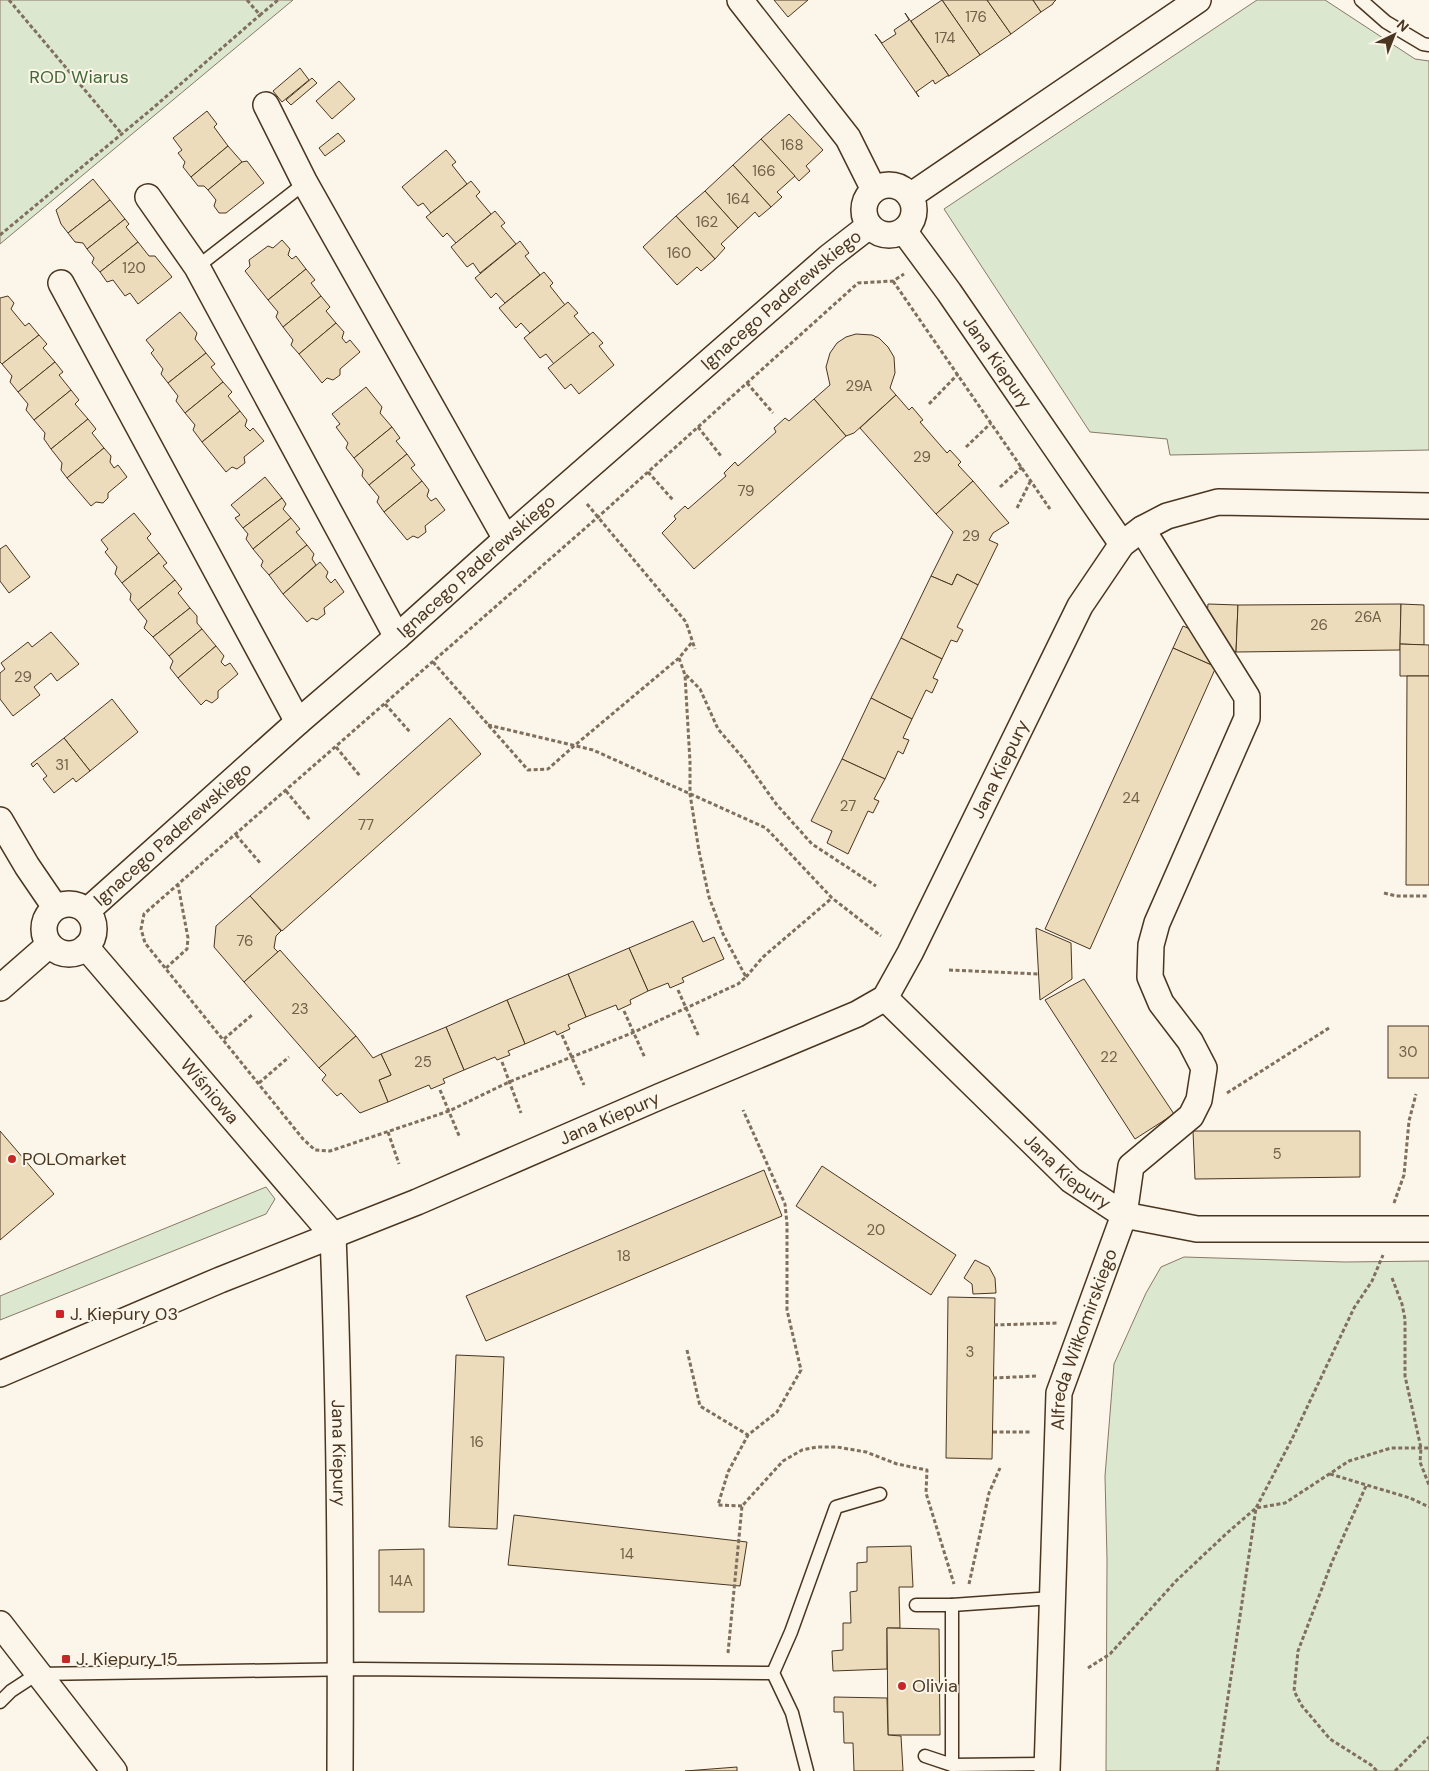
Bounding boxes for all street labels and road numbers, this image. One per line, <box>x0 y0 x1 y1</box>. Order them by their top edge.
street label: Ignacego Paderewskiego <box>696 224 866 375</box>
street label: Jana Kiepury <box>957 311 1037 413</box>
street label: Ignacego Paderewskiego <box>392 489 560 643</box>
street label: Jana Kiepury <box>966 716 1034 823</box>
street label: Ignacego Paderewskiego <box>89 757 257 911</box>
street label: Wiśniowa <box>175 1053 245 1129</box>
street label: Jana Kiepury <box>556 1086 663 1151</box>
street label: Jana Kiepury <box>1018 1128 1115 1215</box>
street label: Alfreda Wiłkomirskiego <box>1046 1245 1123 1431</box>
street label: Jana Kiepury <box>326 1399 352 1507</box>

